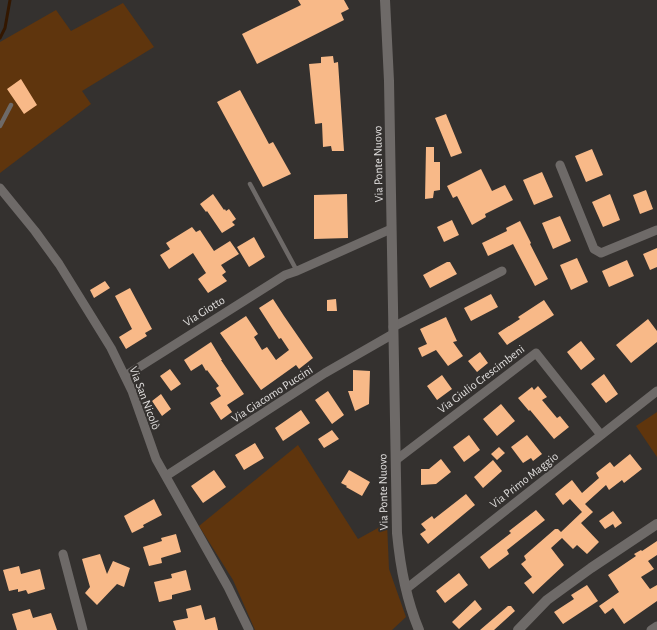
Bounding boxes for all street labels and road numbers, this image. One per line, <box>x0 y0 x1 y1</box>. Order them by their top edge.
street label: Via Ponte Nuovo <box>371 125 385 202</box>
street label: Via Giotto <box>181 294 227 328</box>
street label: Via Giulio Crescimbeni <box>435 343 527 415</box>
street label: Via Giacomo Puccini <box>229 363 315 425</box>
street label: Via San Nicolò <box>127 365 163 431</box>
street label: Via Primo Maggio <box>488 450 560 510</box>
street label: Via Ponte Nuovo <box>376 453 390 530</box>

